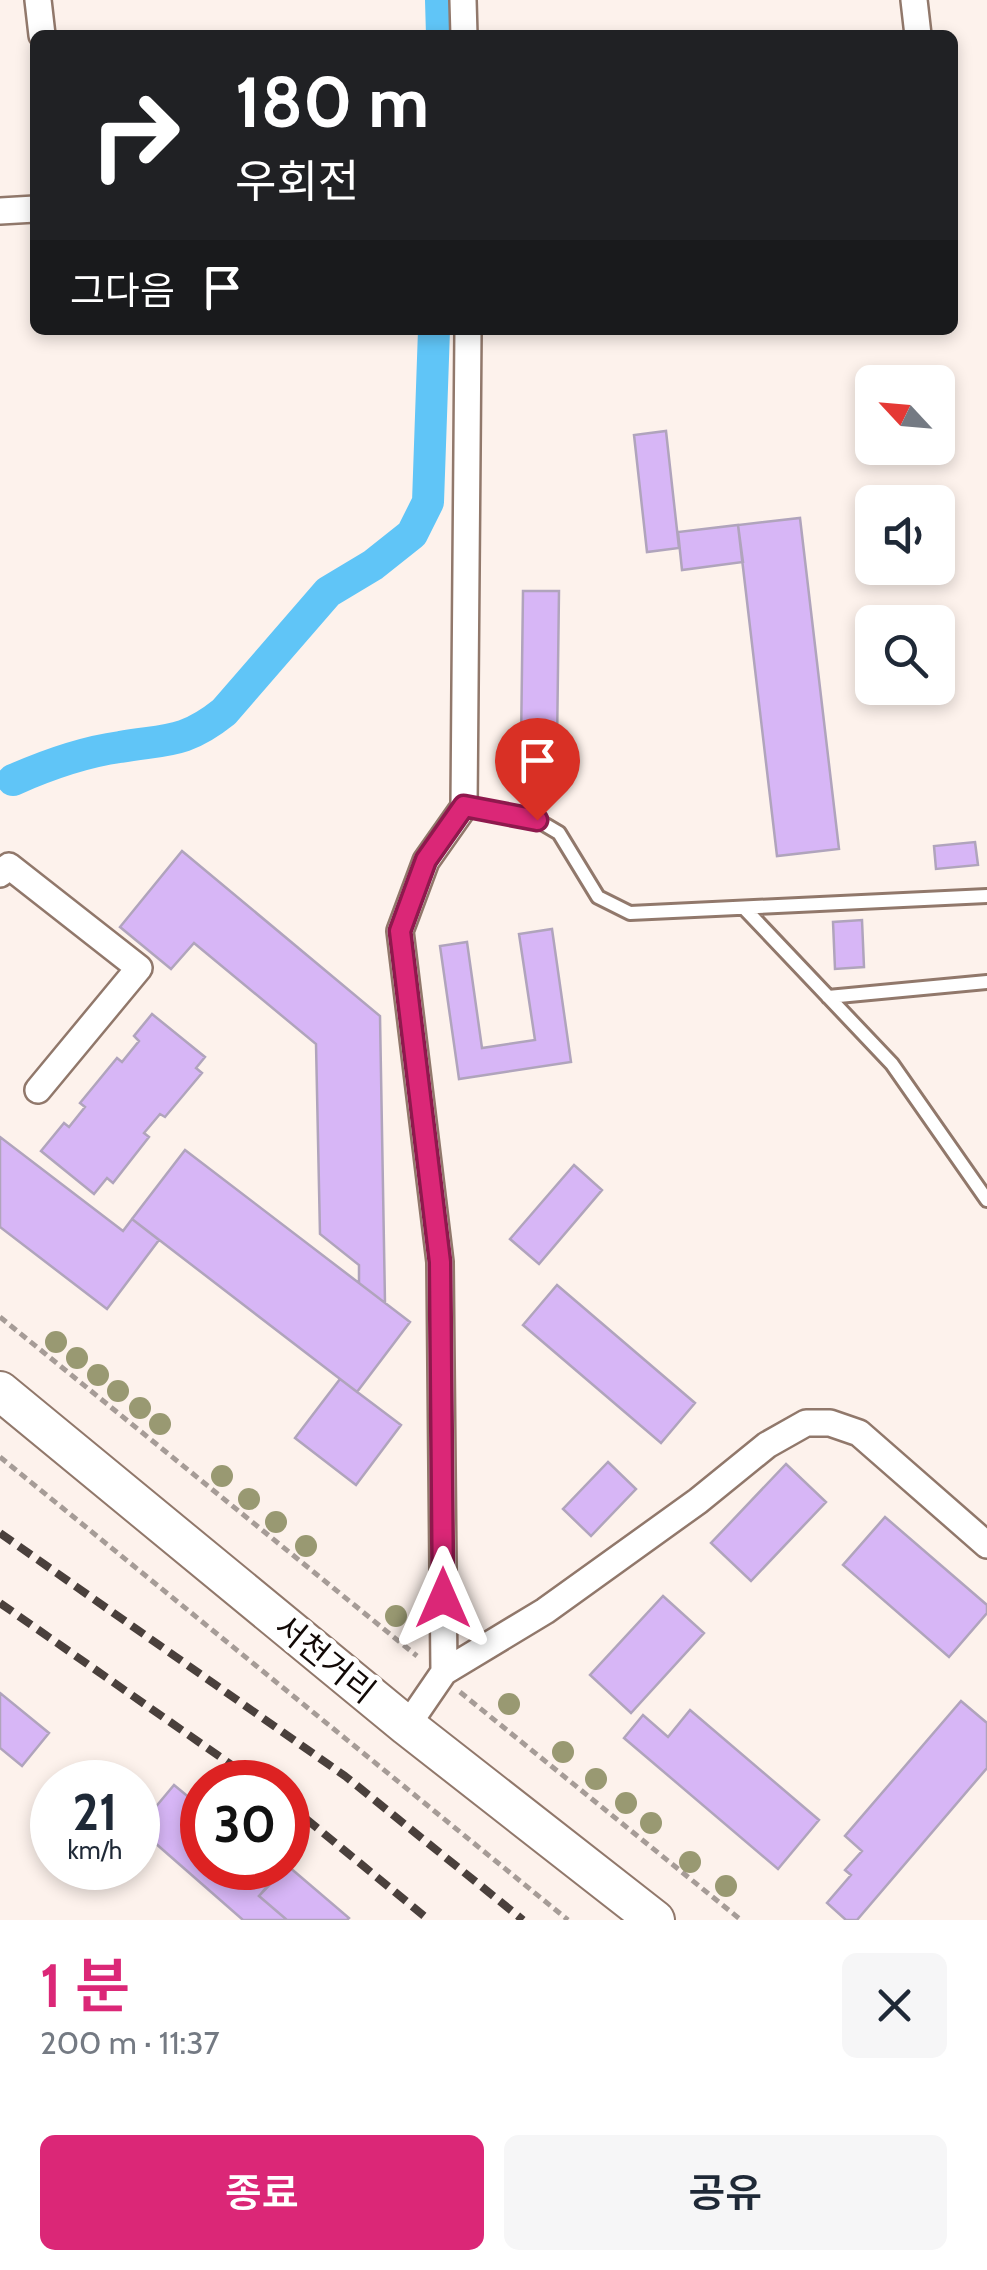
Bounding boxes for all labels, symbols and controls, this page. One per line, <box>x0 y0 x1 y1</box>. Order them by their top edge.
text: 180 m <box>235 59 429 145</box>
icon: right <box>70 70 200 200</box>
text: 우회전 <box>235 154 359 208</box>
icon: arrive <box>195 260 250 315</box>
text: 그다음 <box>70 267 175 314</box>
north arrow <box>855 365 955 465</box>
map controls <box>855 365 955 705</box>
button: sound <box>855 485 955 585</box>
button: search <box>855 605 955 705</box>
pin <box>495 718 580 821</box>
icon: arrive <box>510 733 565 788</box>
position arrow <box>391 1546 495 1650</box>
street label: 서천거리 <box>267 1606 383 1711</box>
speed limit sign: 30 <box>180 1760 310 1890</box>
text: 21 <box>73 1782 117 1843</box>
text: km/h <box>68 1835 122 1865</box>
text: 1 분 <box>40 1949 130 2022</box>
button: close <box>842 1953 947 2058</box>
text: 200 m · 11:37 <box>40 2023 220 2062</box>
button: 종료 <box>40 2135 484 2250</box>
button: 공유 <box>504 2135 947 2250</box>

